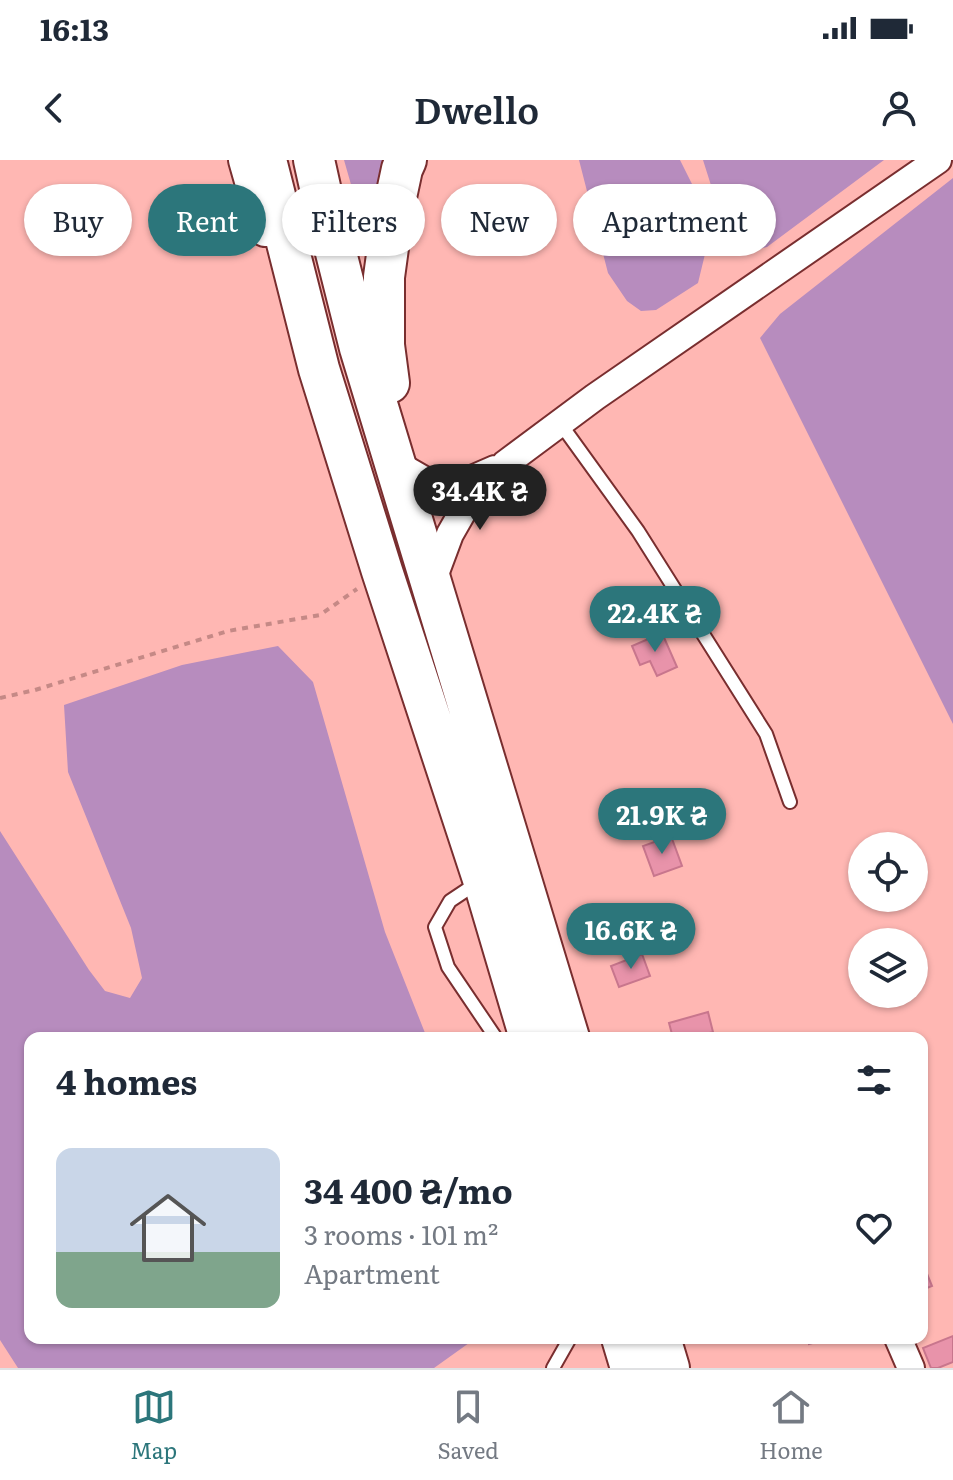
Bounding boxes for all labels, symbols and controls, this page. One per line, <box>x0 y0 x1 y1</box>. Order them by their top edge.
text: 16:13 <box>40 6 109 50</box>
text: Dwello <box>414 82 539 135</box>
icon: back <box>32 86 76 130</box>
icon: person <box>877 86 921 130</box>
chip: Buy <box>24 184 132 256</box>
chip: Rent <box>148 184 266 256</box>
chip: Filters <box>282 184 425 256</box>
chip: New <box>441 184 557 256</box>
chip: Apartment <box>573 184 776 256</box>
pin: 34.4K ₴ <box>406 464 554 532</box>
text: 34.4K ₴ <box>431 470 529 509</box>
pin: 22.4K ₴ <box>581 586 729 654</box>
text: 22.4K ₴ <box>608 592 702 631</box>
pin: 21.9K ₴ <box>588 788 736 856</box>
text: 21.9K ₴ <box>616 794 708 833</box>
map controls <box>848 832 928 1008</box>
button: locate <box>848 832 928 912</box>
pin: 16.6K ₴ <box>557 903 705 971</box>
text: 16.6K ₴ <box>584 909 678 948</box>
button: layers <box>848 928 928 1008</box>
text: 4 homes <box>56 1055 197 1105</box>
icon: filters <box>852 1058 896 1102</box>
text: 34 400 ₴/mo <box>304 1164 513 1214</box>
icon: home <box>120 1180 216 1276</box>
icon: heart <box>852 1206 896 1250</box>
text: 3 rooms · 101 m² <box>304 1214 498 1253</box>
text: Apartment <box>304 1253 440 1292</box>
tab: Map <box>130 1385 177 1466</box>
tab: Saved <box>438 1385 499 1466</box>
tab: Home <box>759 1385 823 1466</box>

